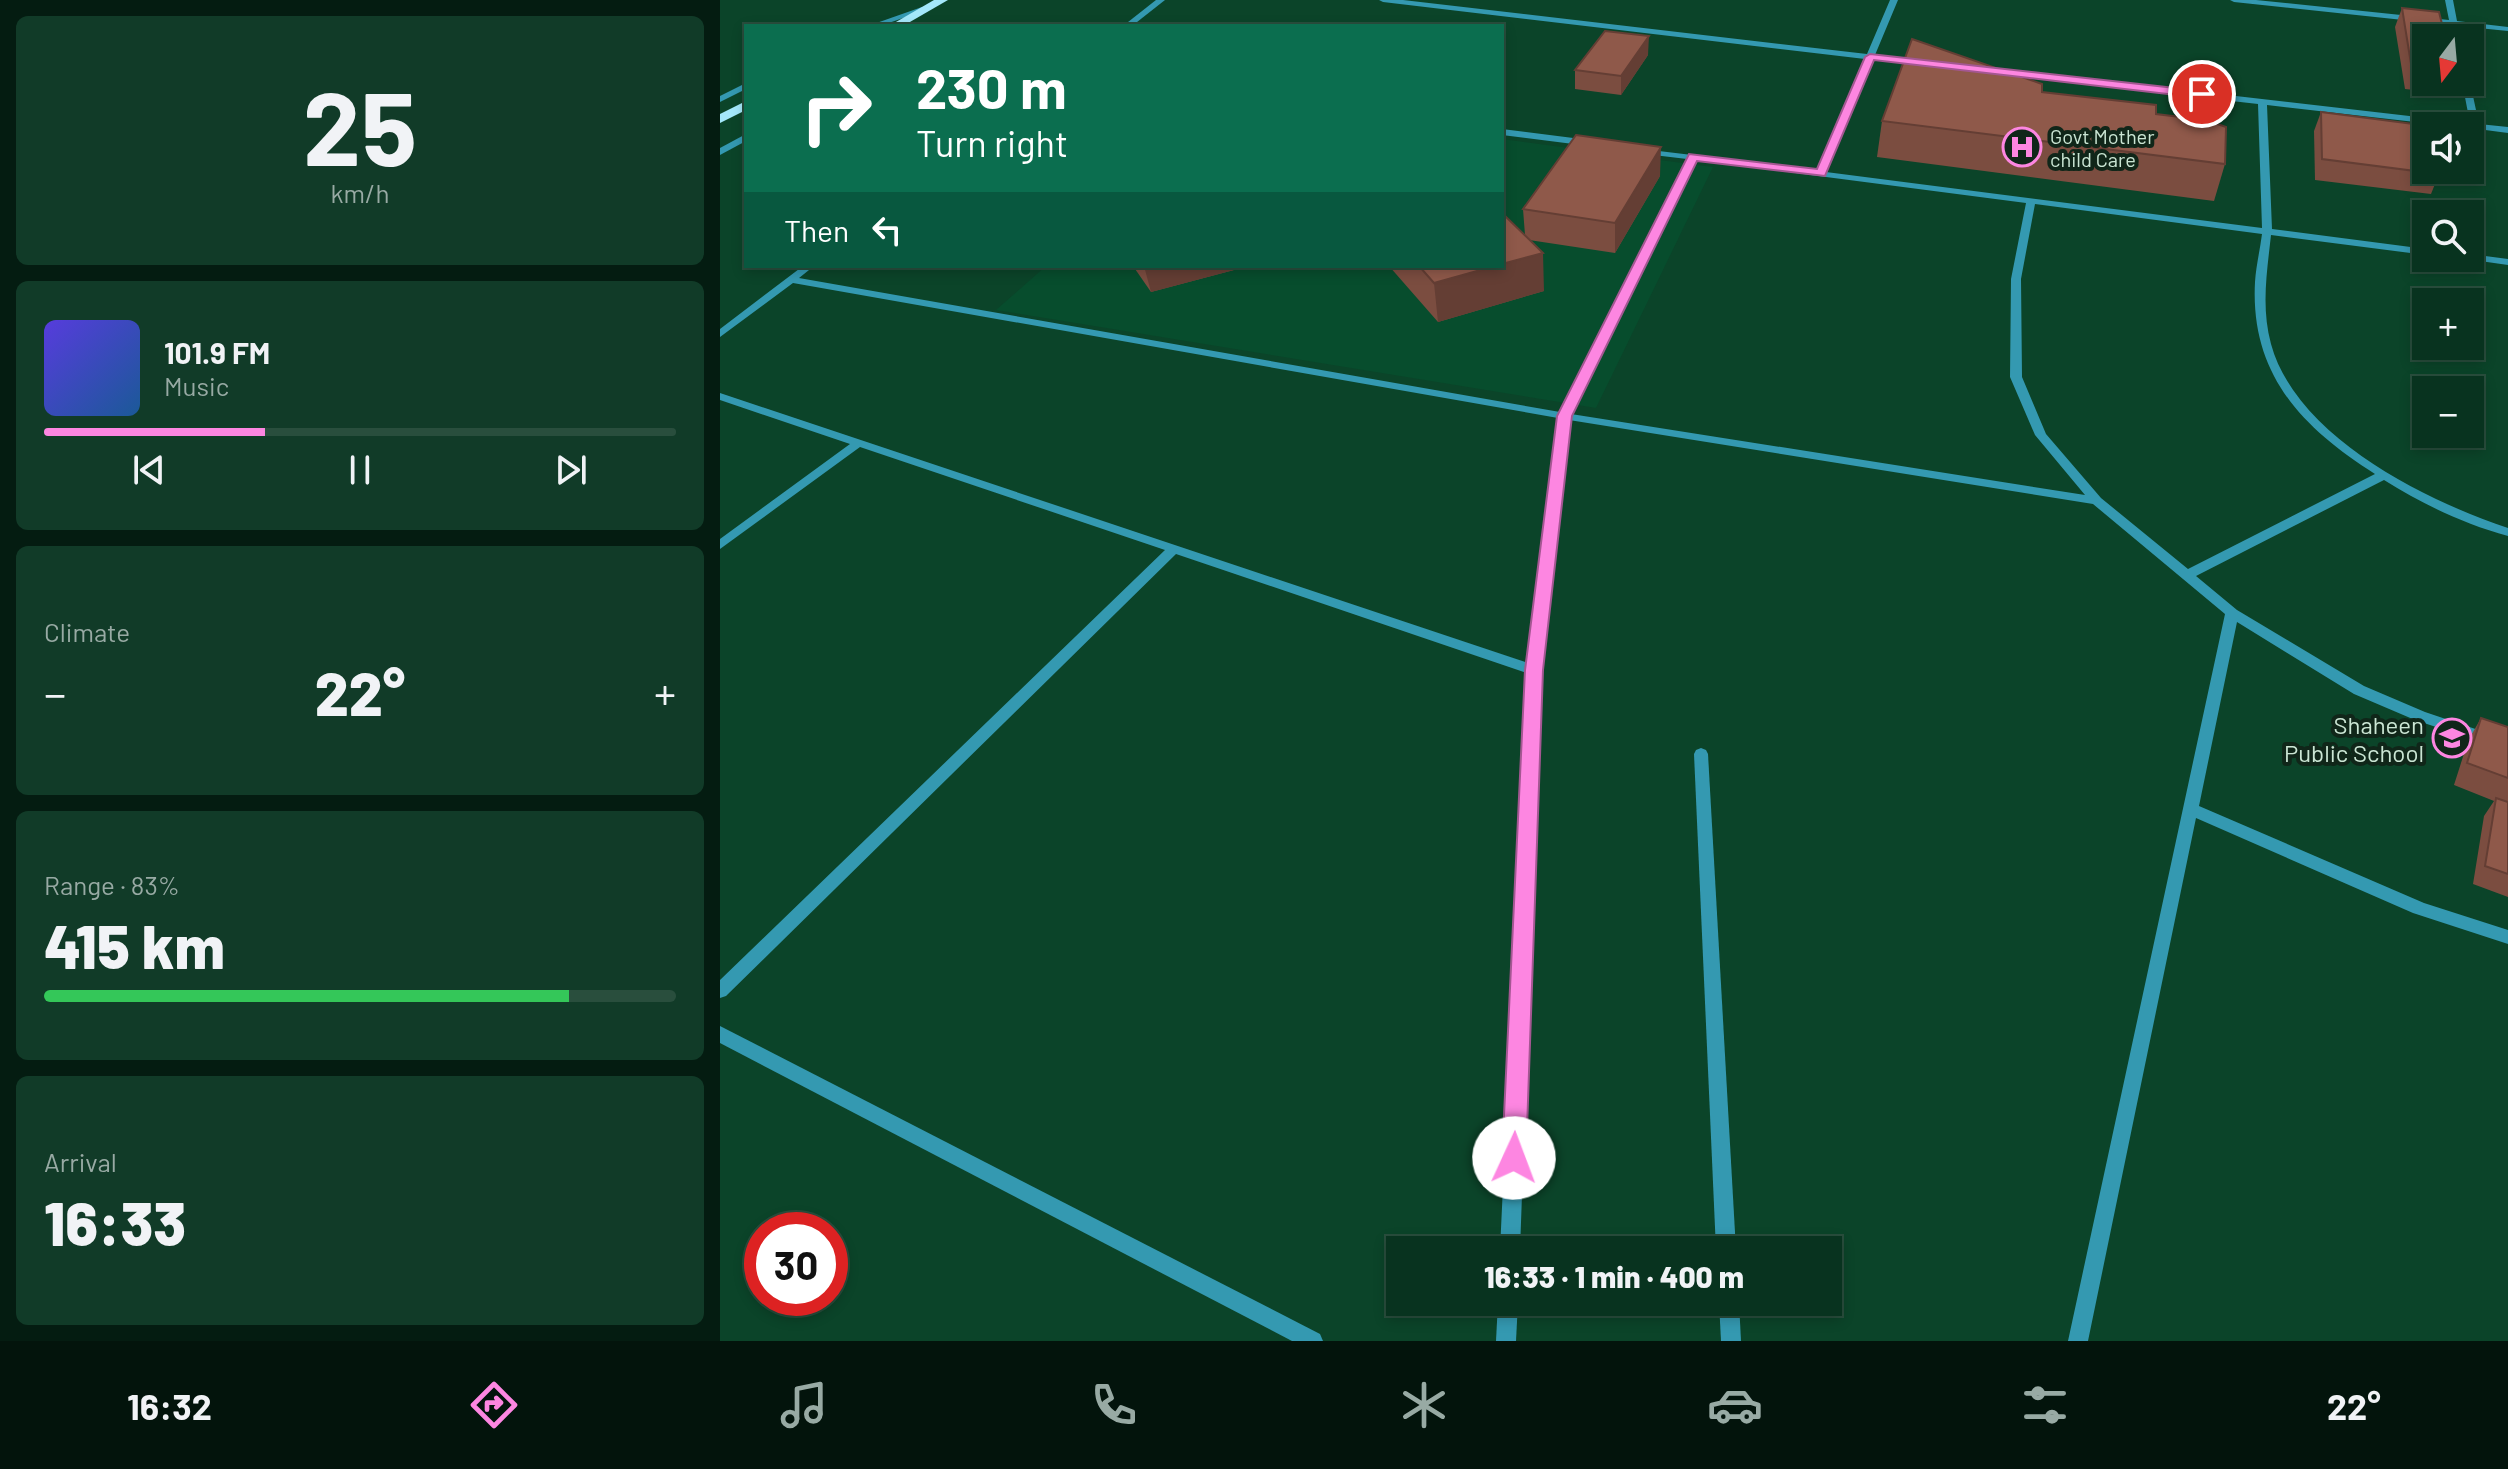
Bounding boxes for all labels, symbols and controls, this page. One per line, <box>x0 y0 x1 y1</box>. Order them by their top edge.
north arrow <box>2412 24 2484 96</box>
map controls <box>2412 24 2484 448</box>
text: 230 m <box>916 53 1067 120</box>
icon: right <box>784 56 888 160</box>
pin <box>2168 60 2236 128</box>
text: 25 <box>303 62 417 187</box>
icon: arrive <box>2180 72 2224 116</box>
button: sound <box>2412 112 2484 184</box>
text: Turn right <box>916 121 1068 164</box>
place label: Govt Mother child Care <box>2050 124 2154 171</box>
hospital icon: Govt Mother child Care <box>2001 126 2043 168</box>
text: km/h <box>331 177 389 208</box>
button: search <box>2412 200 2484 272</box>
icon: left <box>865 208 909 252</box>
text: Then <box>784 212 849 248</box>
button: + <box>2412 288 2484 360</box>
text: 101.9 FM <box>164 334 270 370</box>
text: Music <box>164 370 229 401</box>
button: − <box>2412 376 2484 448</box>
icon: previous <box>127 448 171 492</box>
icon: pause <box>338 448 382 492</box>
icon: next <box>549 448 593 492</box>
text: Climate <box>44 616 130 647</box>
text: 22° <box>315 656 405 728</box>
text: − <box>44 666 66 719</box>
text: + <box>654 666 676 719</box>
place label: Shaheen Public School <box>2284 710 2424 767</box>
school or university icon: Shaheen Public School <box>2431 717 2473 759</box>
text: Range · 83% <box>44 869 180 900</box>
text: 415 km <box>44 909 225 981</box>
position arrow <box>1472 1116 1556 1200</box>
text: Arrival <box>44 1146 117 1177</box>
text: 16:33 <box>44 1186 186 1258</box>
speed limit sign: 30 <box>744 1212 848 1316</box>
text: 16:33 · 1 min · 400 m <box>1484 1258 1744 1294</box>
icon: directions <box>466 1377 522 1433</box>
icon: music <box>776 1377 832 1433</box>
icon: phone <box>1086 1377 1142 1433</box>
icon: climate <box>1396 1377 1452 1433</box>
icon: car <box>1707 1377 1763 1433</box>
icon: filters <box>2017 1377 2073 1433</box>
text: 16:32 <box>127 1384 212 1427</box>
text: 22° <box>2327 1384 2381 1427</box>

